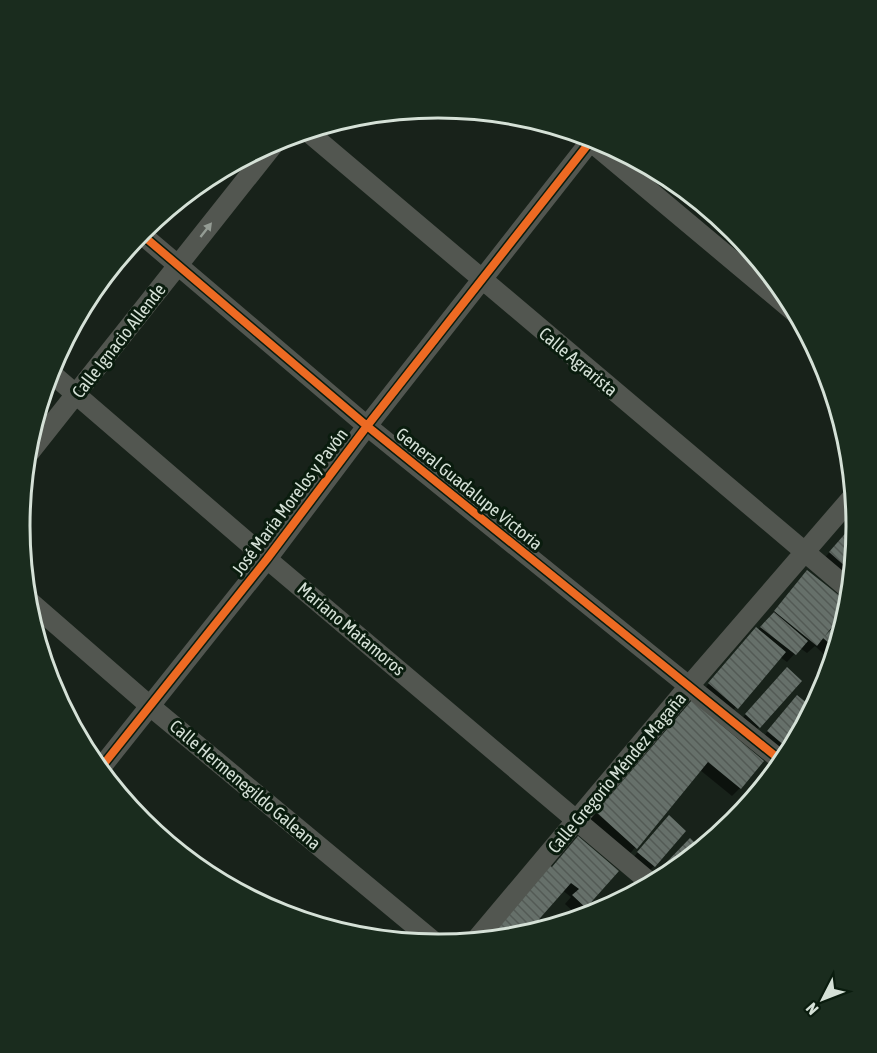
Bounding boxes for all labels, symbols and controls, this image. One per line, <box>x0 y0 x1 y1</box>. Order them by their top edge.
one-way arrow <box>200 223 212 238</box>
street label: Calle Ignacio Allende <box>67 279 170 402</box>
street label: Calle Agrarista <box>535 323 622 400</box>
street label: General Guadalupe Victoria <box>392 423 547 554</box>
street label: José María Morelos y Pavón <box>227 424 352 579</box>
street label: Mariano Matamoros <box>293 578 409 680</box>
street label: Calle Gregorio Méndez Magaña <box>543 688 690 857</box>
street label: Calle Hermenegildo Galeana <box>166 715 325 854</box>
north arrow <box>793 969 853 1029</box>
text: N <box>802 1000 822 1019</box>

